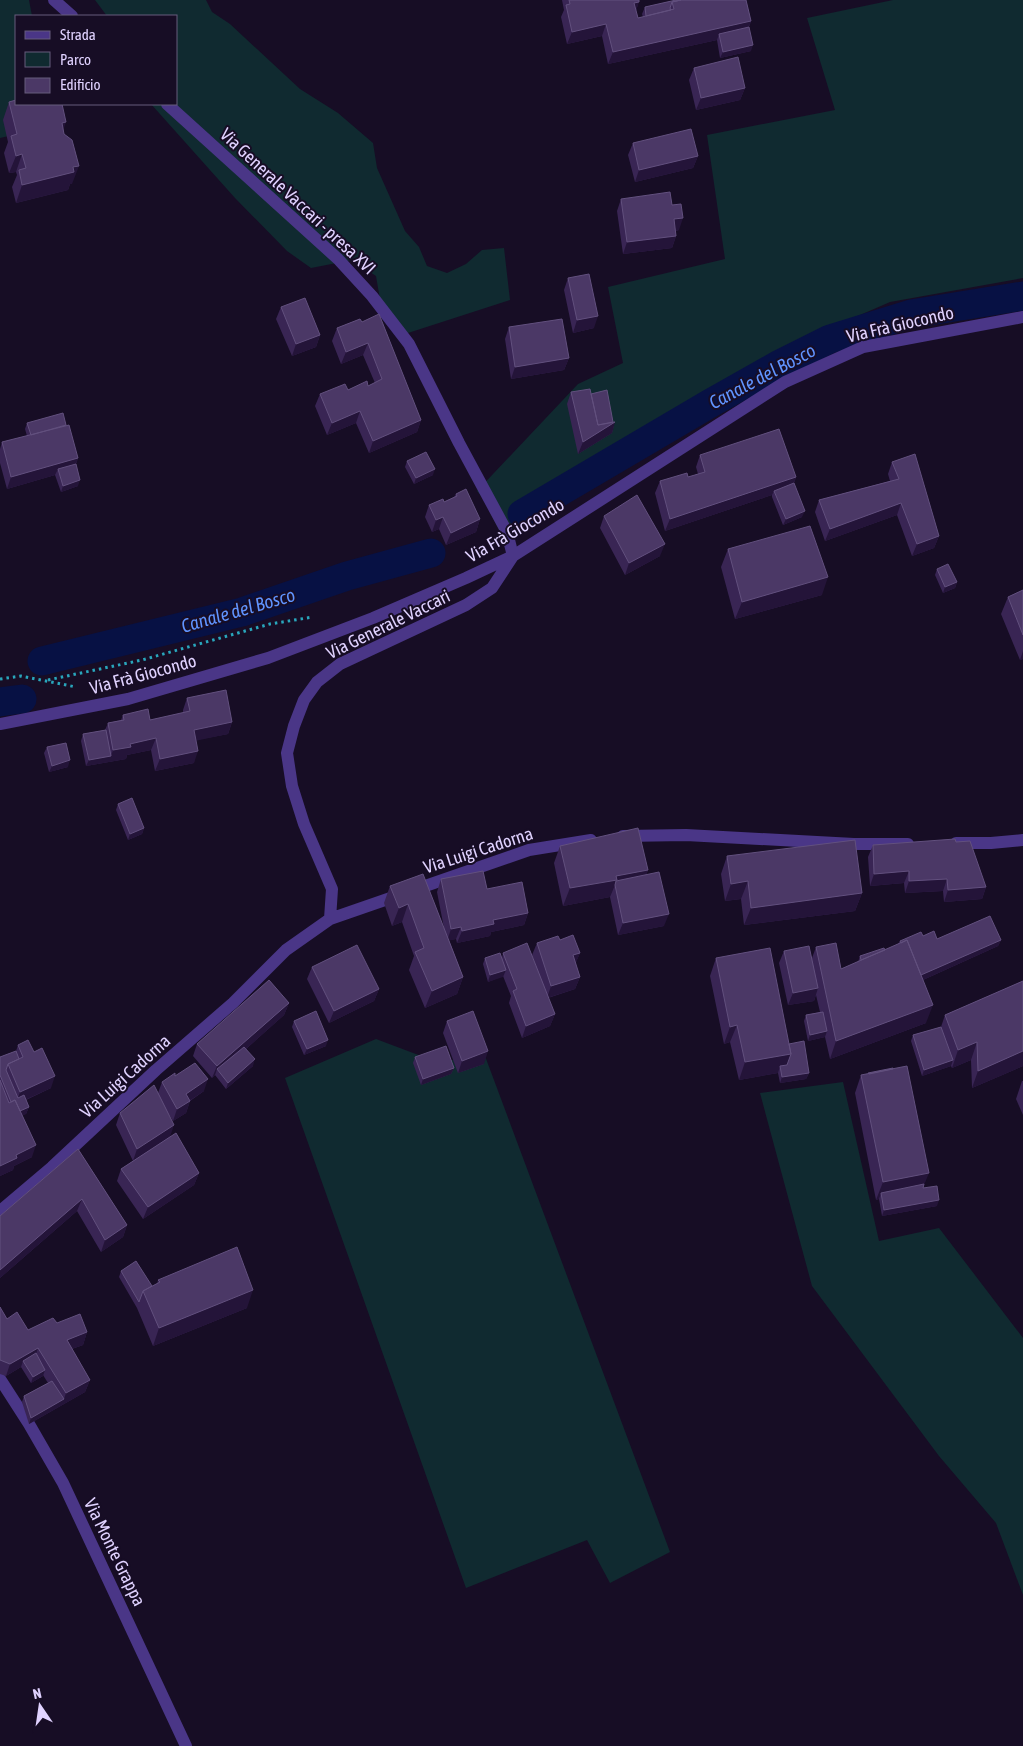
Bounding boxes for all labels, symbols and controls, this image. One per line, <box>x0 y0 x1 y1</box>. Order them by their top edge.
legend <box>15 15 178 105</box>
text: Strada <box>60 26 96 43</box>
text: Parco <box>60 51 91 68</box>
text: Edificio <box>60 76 101 93</box>
street label: Via Generale Vaccari - presa XVI <box>216 123 380 279</box>
street label: Via Frà Giocondo <box>844 301 956 347</box>
water label: Canale del Bosco <box>705 339 819 413</box>
street label: Via Frà Giocondo <box>462 494 568 566</box>
water label: Canale del Bosco <box>179 583 297 637</box>
street label: Via Generale Vaccari <box>323 585 453 663</box>
street label: Via Frà Giocondo <box>87 650 199 698</box>
street label: Via Luigi Cadorna <box>421 822 535 878</box>
street label: Via Luigi Cadorna <box>76 1030 174 1122</box>
street label: Via Monte Grappa <box>80 1495 150 1609</box>
north arrow <box>15 1681 65 1731</box>
text: N <box>31 1685 43 1702</box>

